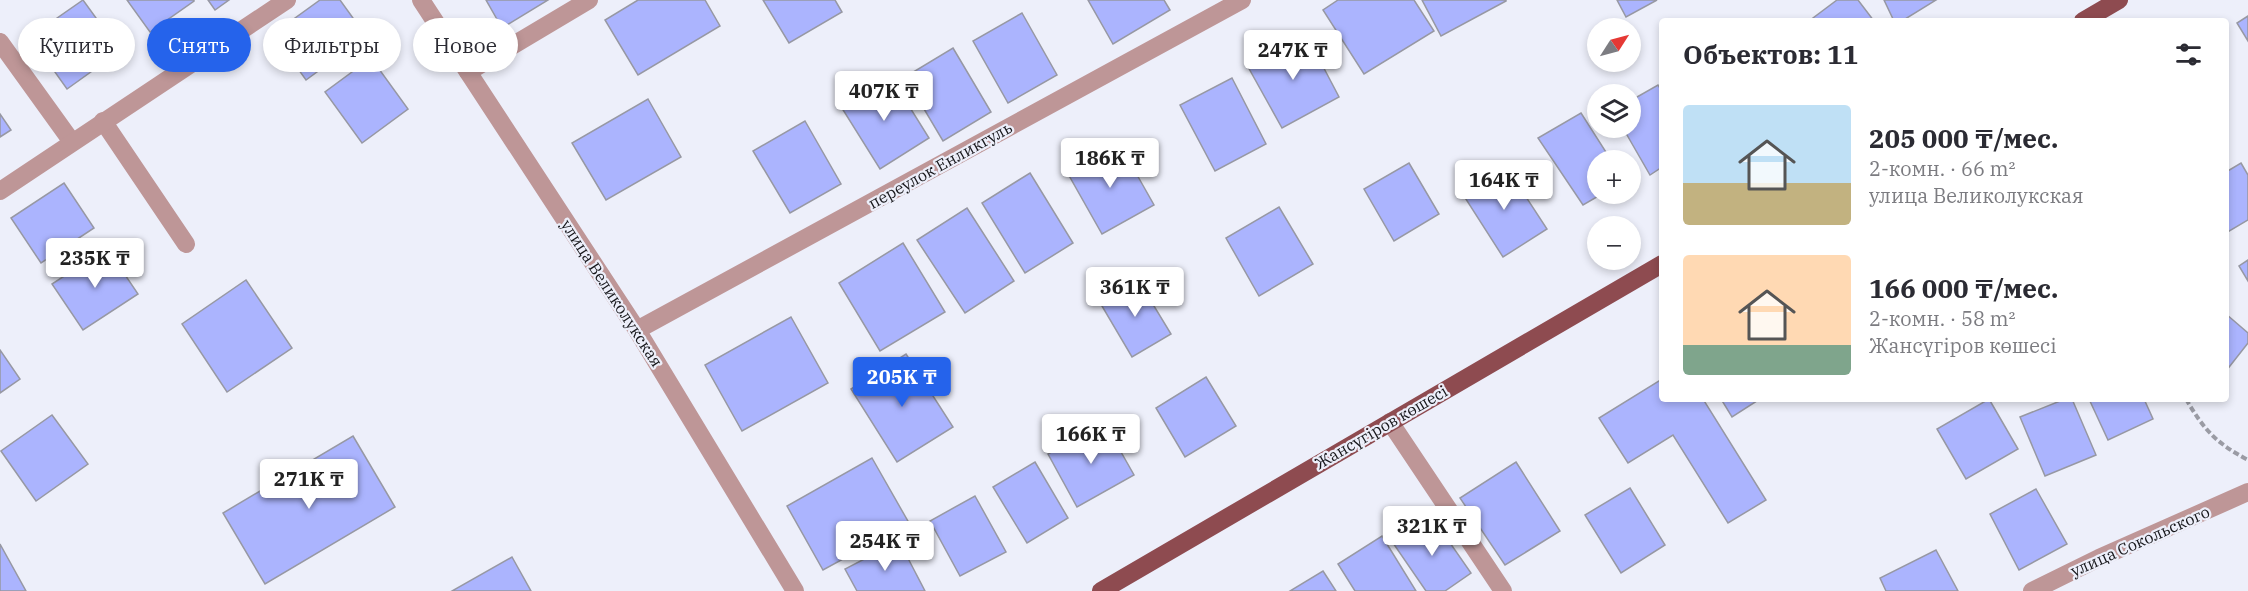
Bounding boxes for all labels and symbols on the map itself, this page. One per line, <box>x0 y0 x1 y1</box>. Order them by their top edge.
north arrow <box>1587 18 1641 72</box>
pin: 247K ₸ <box>1244 30 1342 81</box>
pin: 407K ₸ <box>835 71 933 122</box>
street label: переулок Енликгуль <box>864 117 1016 213</box>
pin: 186K ₸ <box>1061 138 1159 189</box>
pin: 164K ₸ <box>1455 160 1553 211</box>
street label: улица Великолукская <box>557 216 667 370</box>
pin: 235K ₸ <box>46 238 144 289</box>
pin: 361K ₸ <box>1086 267 1184 318</box>
pin: 205K ₸ <box>853 357 951 408</box>
street label: Жансүгіров көшесі <box>1311 381 1451 473</box>
pin: 166K ₸ <box>1042 414 1140 465</box>
pin: 271K ₸ <box>260 459 358 510</box>
street label: улица Сокольского <box>2067 501 2213 581</box>
pin: 321K ₸ <box>1383 506 1481 557</box>
pin: 254K ₸ <box>836 521 934 572</box>

